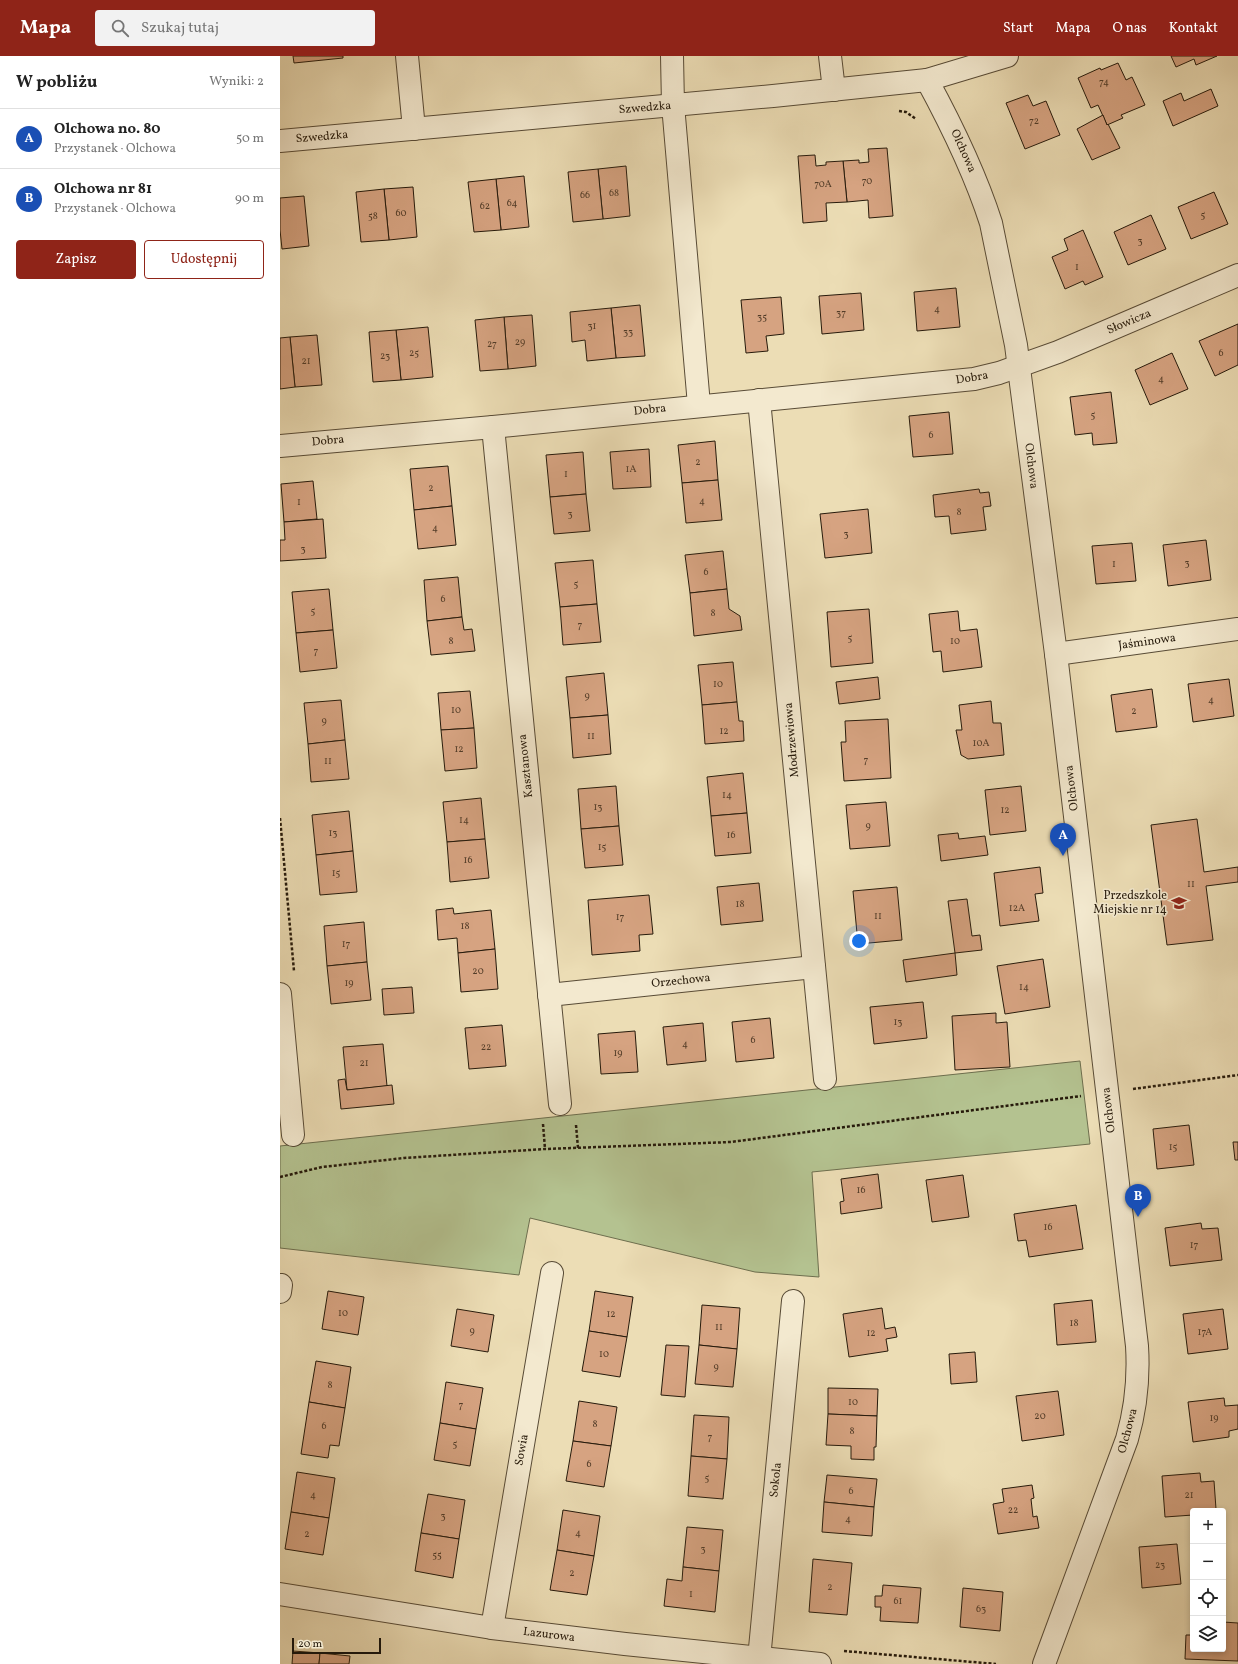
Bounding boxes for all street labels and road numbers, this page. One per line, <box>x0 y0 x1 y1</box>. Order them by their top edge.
street label: Szwedzka <box>618 98 672 118</box>
street label: Szwedzka <box>295 127 349 147</box>
street label: Olchowa <box>946 127 980 175</box>
street label: Słowicza <box>1104 305 1154 338</box>
street label: Dobra <box>955 368 989 388</box>
street label: Dobra <box>633 400 667 420</box>
street label: Dobra <box>311 432 345 450</box>
street label: Olchowa <box>1020 442 1042 490</box>
street label: Jaśminowa <box>1117 630 1177 654</box>
street label: Modrzewiowa <box>781 702 803 778</box>
street label: Kasztanowa <box>515 733 537 799</box>
street label: Olchowa <box>1061 764 1083 812</box>
street label: Orzechowa <box>651 970 711 992</box>
street label: Olchowa <box>1098 1086 1120 1134</box>
street label: Olchowa <box>1114 1407 1142 1455</box>
street label: Sowia <box>511 1433 533 1467</box>
street label: Sokola <box>766 1462 786 1498</box>
street label: Lazurowa <box>522 1624 576 1646</box>

